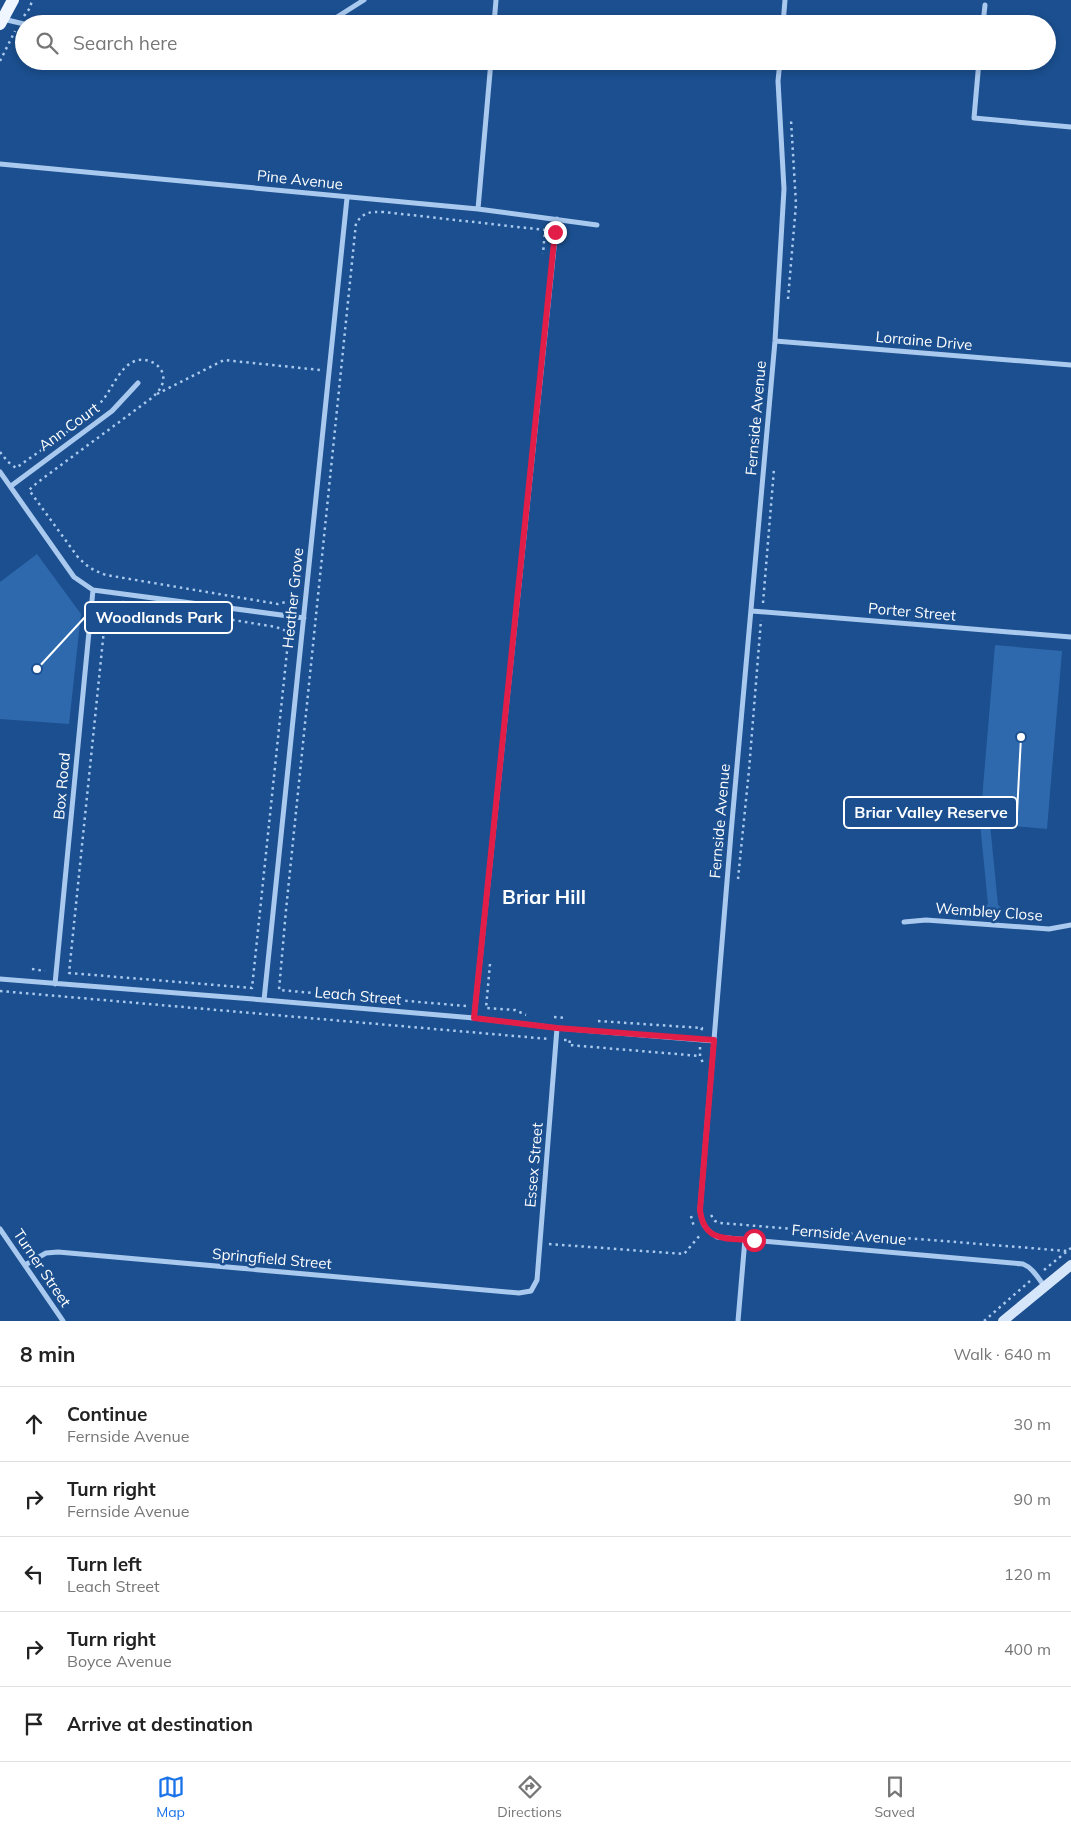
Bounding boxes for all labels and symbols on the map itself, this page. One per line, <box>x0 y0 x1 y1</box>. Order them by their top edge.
street label: Pine Avenue <box>256 166 344 193</box>
route end <box>544 221 567 244</box>
street label: Lorraine Drive <box>875 327 973 354</box>
street label: Fernside Avenue <box>741 360 770 476</box>
street label: Ann Court <box>35 398 103 455</box>
street label: Heather Grove <box>278 547 307 649</box>
street label: Porter Street <box>867 598 957 625</box>
callout: Woodlands Park <box>85 602 232 633</box>
text: Woodlands Park <box>95 607 224 627</box>
street label: Box Road <box>49 752 74 820</box>
street label: Fernside Avenue <box>705 763 734 879</box>
callout: Briar Valley Reserve <box>844 797 1017 828</box>
text: Briar Valley Reserve <box>854 802 1008 822</box>
district label: Briar Hill <box>502 884 586 909</box>
street label: Wembley Close <box>935 898 1043 925</box>
street label: Leach Street <box>314 982 402 1009</box>
street label: Essex Street <box>520 1122 547 1208</box>
street label: Fernside Avenue <box>791 1220 907 1249</box>
street label: Turner Street <box>9 1225 75 1310</box>
route start <box>743 1229 766 1252</box>
street label: Springfield Street <box>211 1244 333 1273</box>

